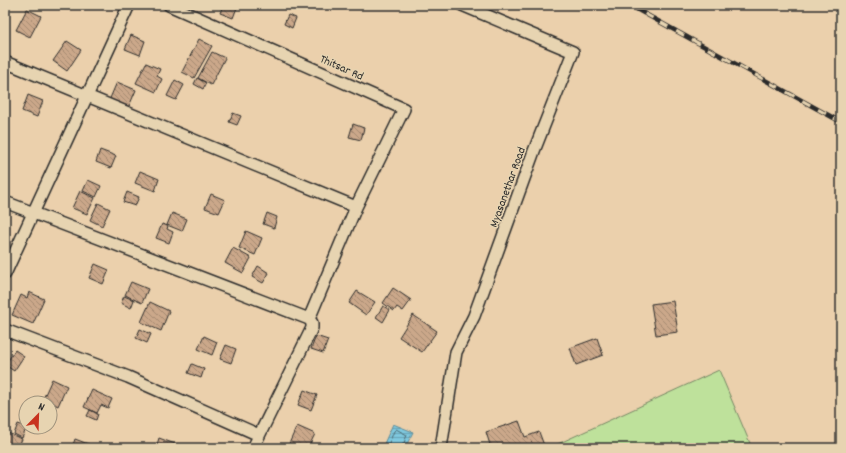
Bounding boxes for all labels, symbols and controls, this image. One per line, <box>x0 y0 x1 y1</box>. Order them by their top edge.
street label: Thitsar Rd <box>317 51 366 86</box>
street label: Myasanethar Road <box>486 145 531 230</box>
north arrow <box>18 395 58 435</box>
text: N <box>35 399 47 416</box>

